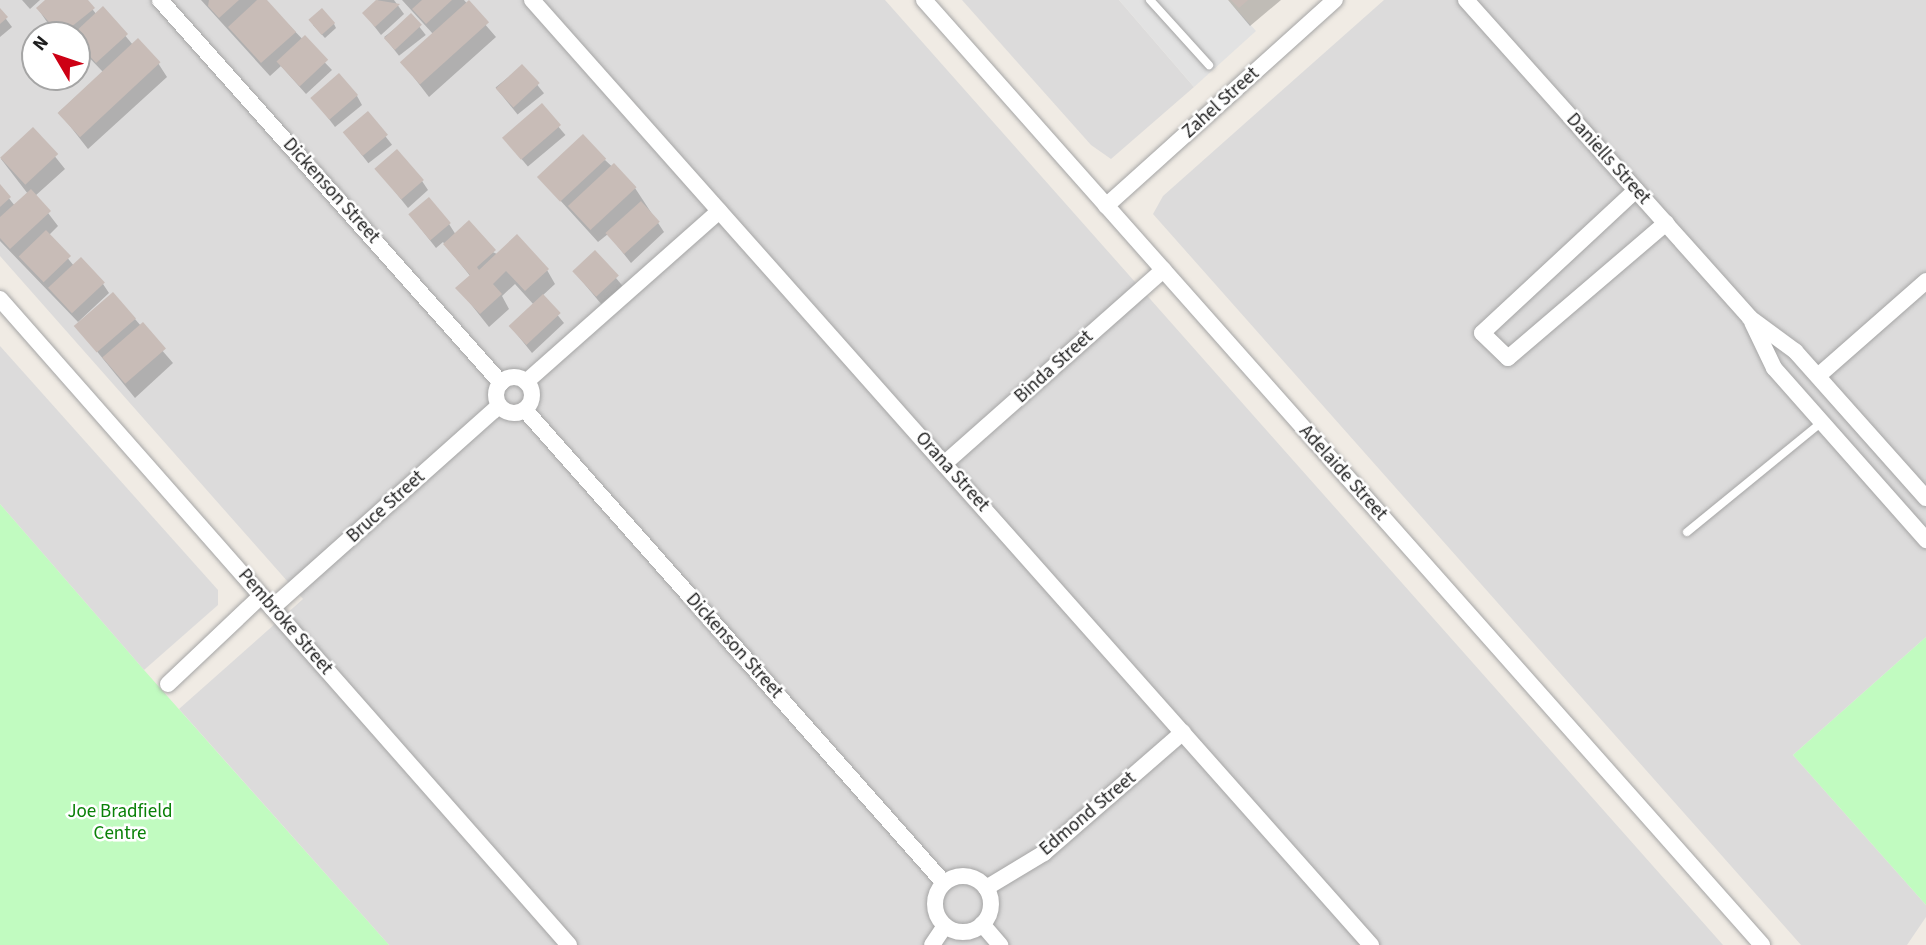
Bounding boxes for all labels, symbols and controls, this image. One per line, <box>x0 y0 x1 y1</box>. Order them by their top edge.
north arrow <box>21 21 91 91</box>
text: N <box>26 30 55 57</box>
street label: Zahel Street <box>1178 63 1264 143</box>
street label: Daniells Street <box>1561 109 1655 209</box>
street label: Dickenson Street <box>278 134 384 248</box>
street label: Binda Street <box>1010 326 1098 408</box>
street label: Adelaide Street <box>1294 421 1392 525</box>
street label: Orana Street <box>910 427 994 517</box>
street label: Bruce Street <box>342 466 430 548</box>
street label: Pembroke Street <box>233 564 337 680</box>
street label: Dickenson Street <box>681 589 787 703</box>
street label: Edmond Street <box>1035 767 1141 861</box>
park label: Joe Bradfield Centre <box>67 801 173 845</box>

